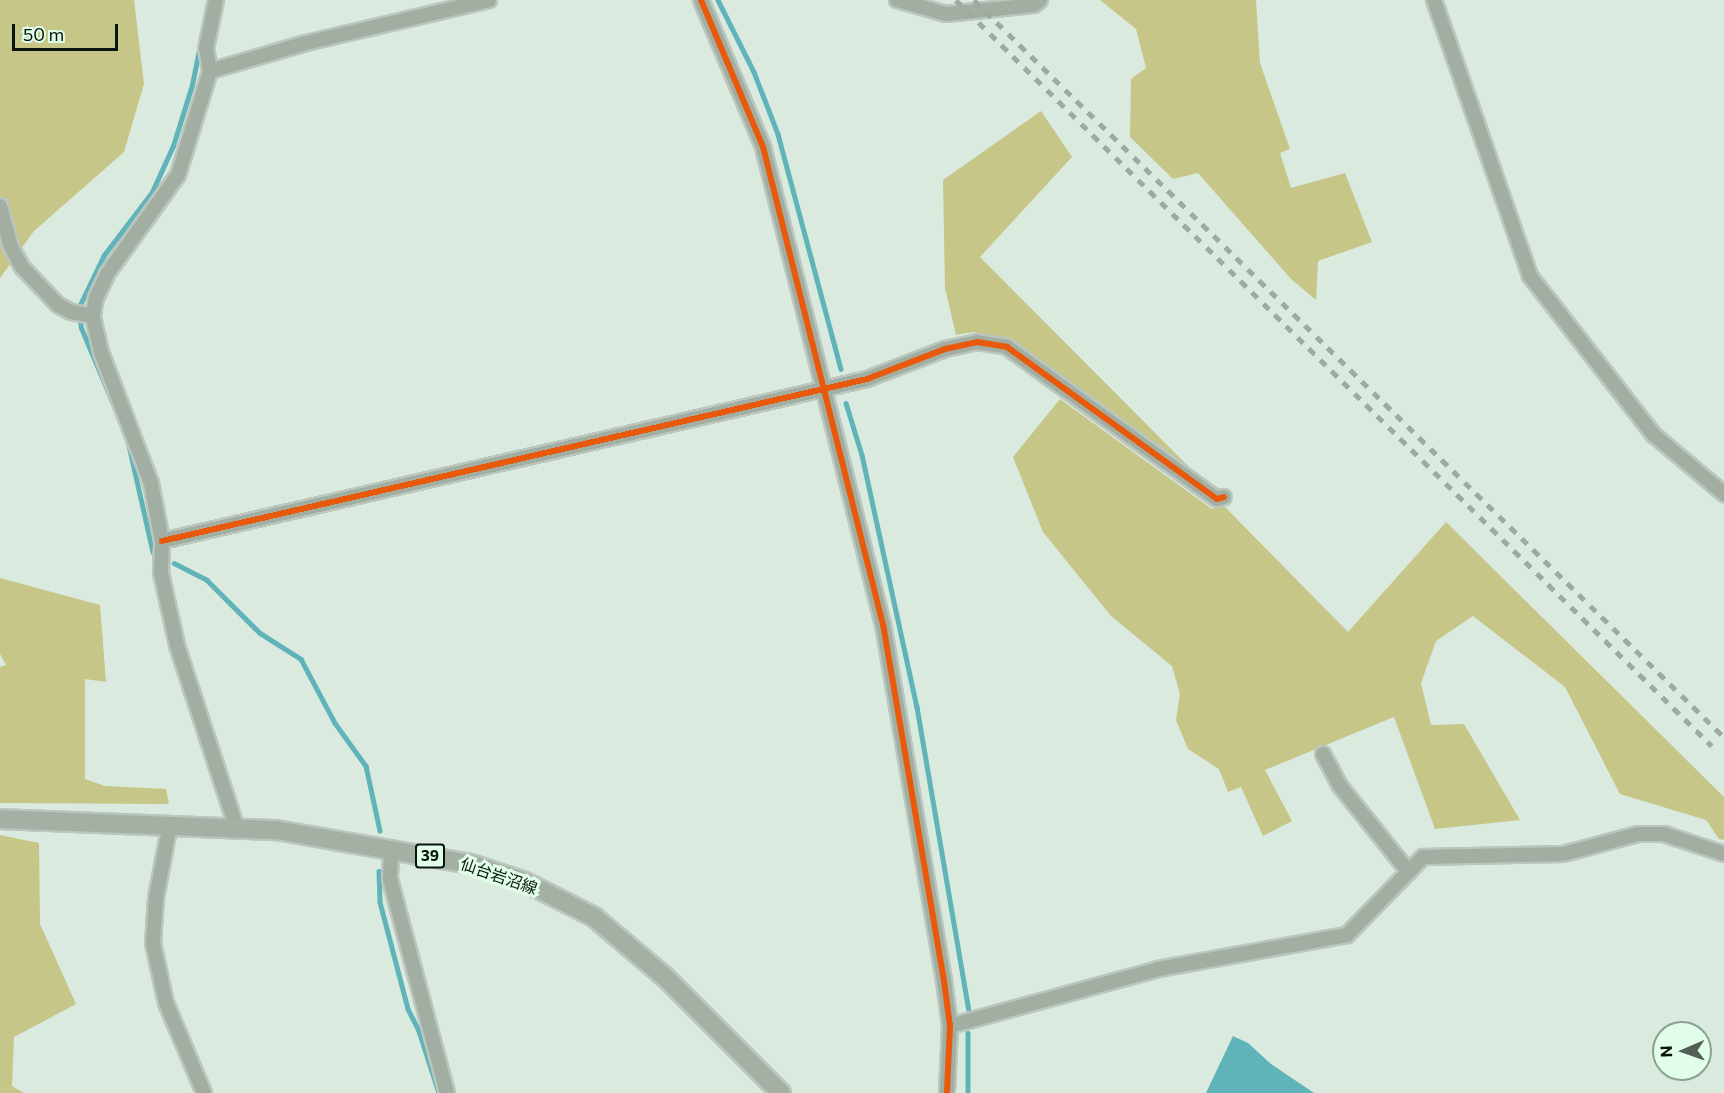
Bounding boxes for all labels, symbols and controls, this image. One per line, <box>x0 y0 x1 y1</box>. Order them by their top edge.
scale bar <box>15 12 122 50</box>
text: 50 m <box>23 23 64 45</box>
road number: 39 <box>415 844 445 868</box>
street label: 仙台岩沼線 <box>458 854 540 898</box>
north arrow <box>1652 1021 1712 1081</box>
text: N <box>1656 1045 1675 1058</box>

